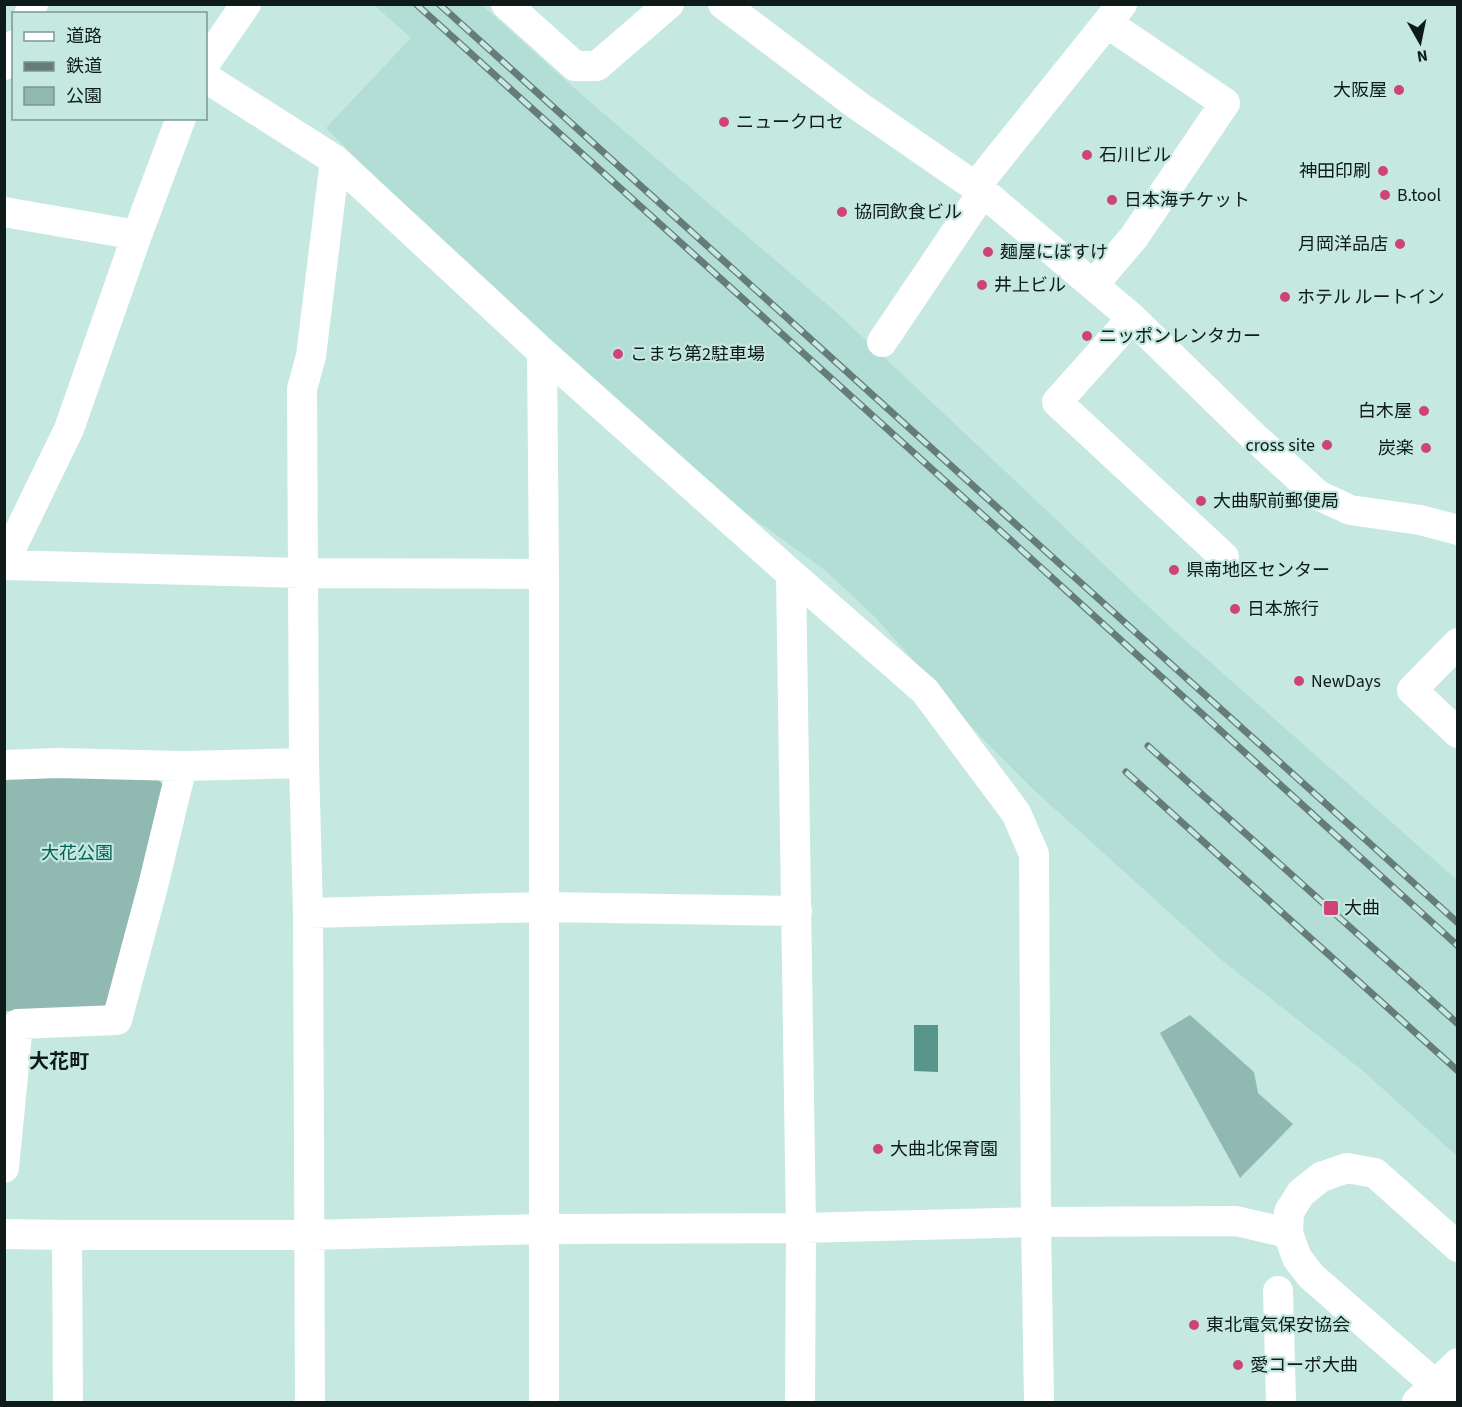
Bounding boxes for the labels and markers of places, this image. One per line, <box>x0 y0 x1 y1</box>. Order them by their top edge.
place label: 大阪屋 <box>1333 78 1387 103</box>
marker: 大阪屋 <box>1392 83 1406 97</box>
place label: ニュークロセ <box>736 110 844 135</box>
marker: ニュークロセ <box>717 115 731 129</box>
place label: 石川ビル <box>1099 143 1171 168</box>
marker: 石川ビル <box>1080 148 1094 162</box>
place label: 神田印刷 <box>1299 159 1371 184</box>
marker: 神田印刷 <box>1376 164 1390 178</box>
place label: B.tool <box>1397 183 1441 208</box>
place label: 日本海チケット <box>1124 188 1250 213</box>
marker: B.tool <box>1378 188 1392 202</box>
marker: 日本海チケット <box>1105 193 1119 207</box>
place label: 協同飲食ビル <box>854 200 962 225</box>
marker: 協同飲食ビル <box>835 205 849 219</box>
place label: 月岡洋品店 <box>1298 232 1388 257</box>
marker: 月岡洋品店 <box>1393 237 1407 251</box>
place label: 麺屋にぼすけ <box>1000 240 1108 265</box>
marker: 麺屋にぼすけ <box>981 245 995 259</box>
place label: 井上ビル <box>994 273 1066 298</box>
marker: 井上ビル <box>975 278 989 292</box>
place label: ホテル ルートイン <box>1297 285 1445 310</box>
marker: ホテル ルートイン <box>1278 290 1292 304</box>
place label: ニッポンレンタカー <box>1099 324 1261 349</box>
marker: ニッポンレンタカー <box>1080 329 1094 343</box>
place label: こまち第2駐車場 <box>630 342 765 367</box>
marker: こまち第2駐車場 <box>611 347 625 361</box>
place label: 白木屋 <box>1358 399 1412 424</box>
marker: 白木屋 <box>1417 404 1431 418</box>
place label: cross site <box>1246 433 1315 458</box>
place label: 炭楽 <box>1378 436 1414 461</box>
marker: cross site <box>1320 438 1334 452</box>
marker: 炭楽 <box>1419 441 1433 455</box>
place label: 大曲駅前郵便局 <box>1213 489 1339 514</box>
marker: 大曲駅前郵便局 <box>1194 494 1208 508</box>
place label: 県南地区センター <box>1186 558 1330 583</box>
marker: 県南地区センター <box>1167 563 1181 577</box>
place label: 日本旅行 <box>1247 597 1319 622</box>
marker: 日本旅行 <box>1228 602 1242 616</box>
place label: NewDays <box>1311 669 1381 694</box>
marker: NewDays <box>1292 674 1306 688</box>
place label: 大曲 <box>1344 896 1380 921</box>
marker: 大曲 <box>1322 899 1340 917</box>
place label: 大曲北保育園 <box>890 1137 998 1162</box>
marker: 大曲北保育園 <box>871 1142 885 1156</box>
place label: 東北電気保安協会 <box>1206 1313 1350 1338</box>
marker: 東北電気保安協会 <box>1187 1318 1201 1332</box>
place label: 愛コーポ大曲 <box>1250 1353 1358 1378</box>
marker: 愛コーポ大曲 <box>1231 1358 1245 1372</box>

